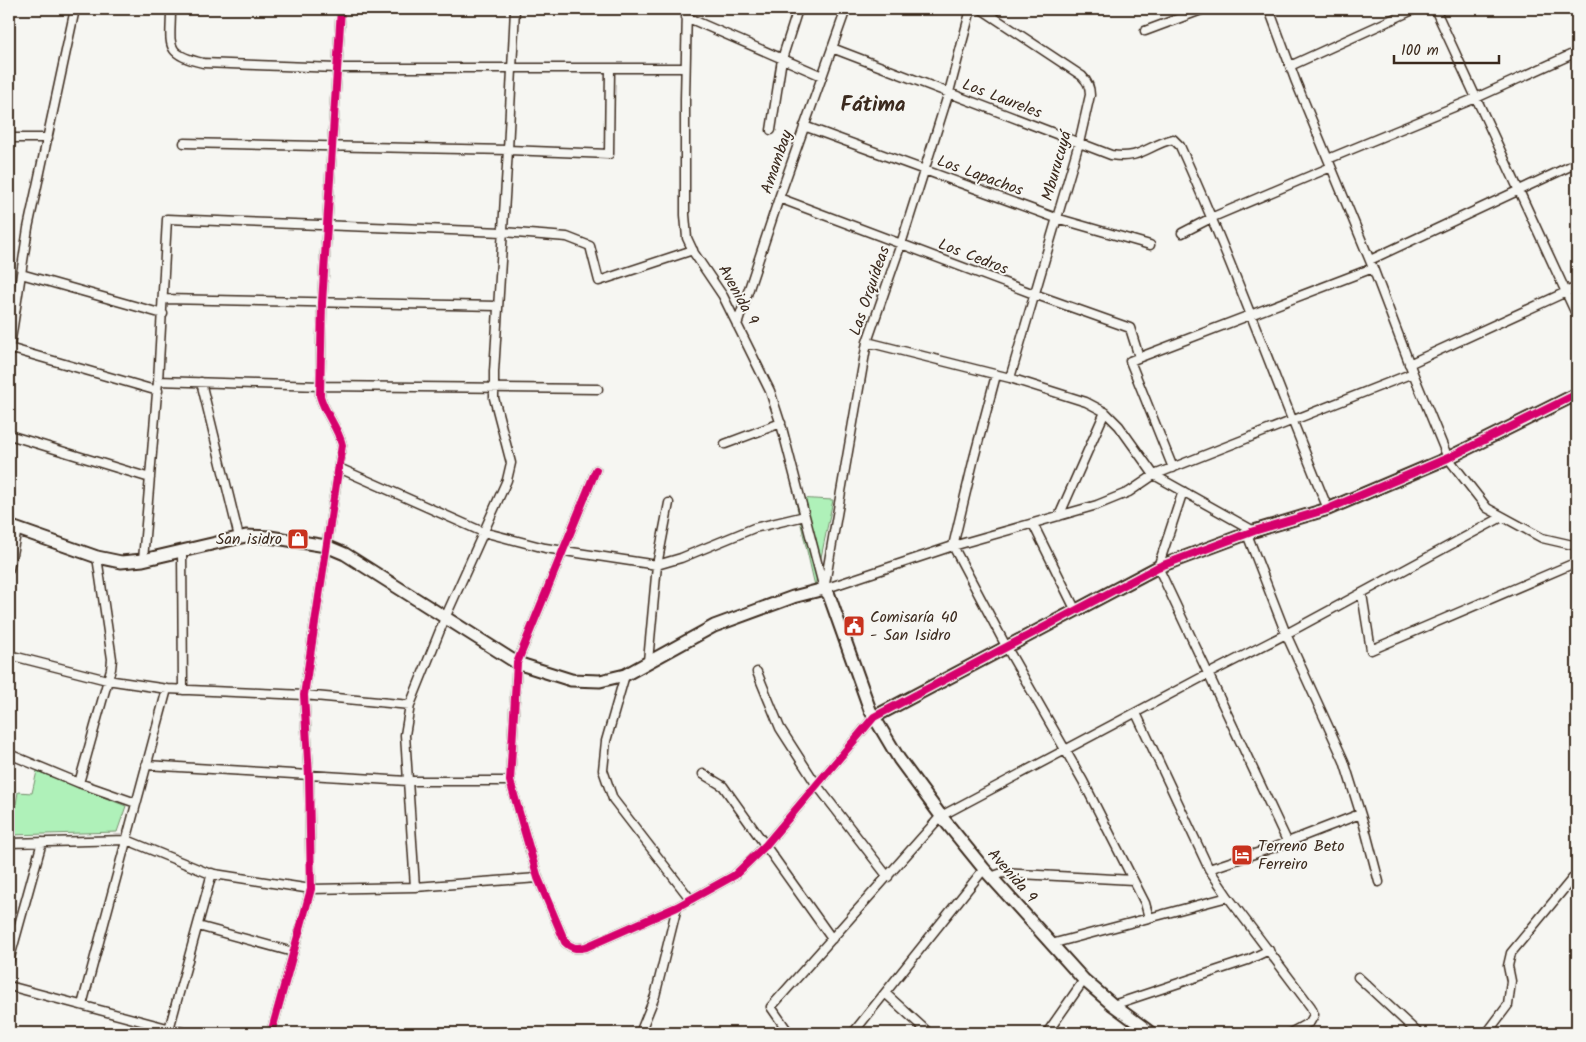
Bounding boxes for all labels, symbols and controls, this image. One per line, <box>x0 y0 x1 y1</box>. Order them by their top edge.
scale bar <box>1394 32 1498 64</box>
text: 100 m <box>1401 39 1439 63</box>
street label: Los Laureles <box>958 72 1046 126</box>
district label: Fátima <box>840 89 906 122</box>
street label: Amambay <box>754 126 800 197</box>
street label: Mburucuyá <box>1035 127 1079 204</box>
street label: Los Lapachos <box>933 149 1027 203</box>
street label: Los Cedros <box>934 232 1012 282</box>
street label: Las Orquídeas <box>843 243 897 339</box>
street label: Avenida 9 <box>711 260 765 330</box>
place label: San isidro <box>216 527 282 552</box>
shop icon: San isidro <box>286 527 310 551</box>
place label: Comisaría 40 - San Isidro <box>870 605 958 648</box>
public building icon: Comisaría 40 - San Isidro <box>842 614 866 638</box>
place label: Terreno Beto Ferreiro <box>1258 834 1345 877</box>
street label: Avenida 9 <box>981 843 1043 909</box>
hotel icon: Terreno Beto Ferreiro <box>1230 843 1254 867</box>

